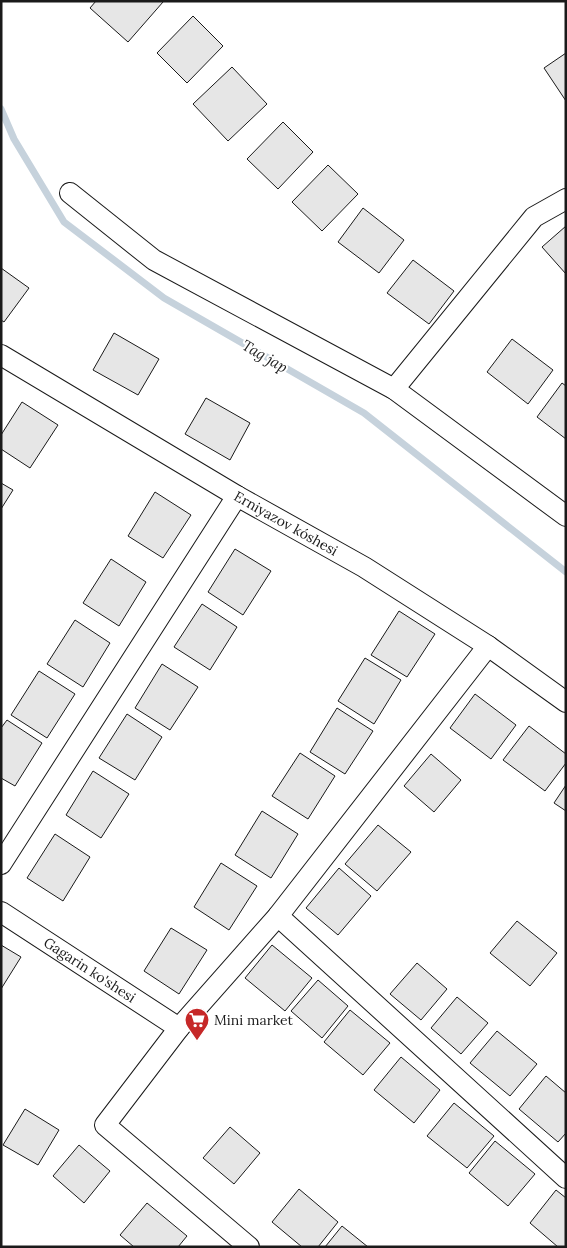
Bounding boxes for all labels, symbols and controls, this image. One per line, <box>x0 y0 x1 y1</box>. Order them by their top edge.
water label: Tag jap <box>239 335 291 377</box>
street label: Erniyazov kóshesi <box>231 487 341 560</box>
street label: Gagarin ko'shesi <box>40 933 139 1006</box>
supermarket icon: Mini market <box>184 1007 210 1041</box>
place label: Mini market <box>214 1011 294 1029</box>

